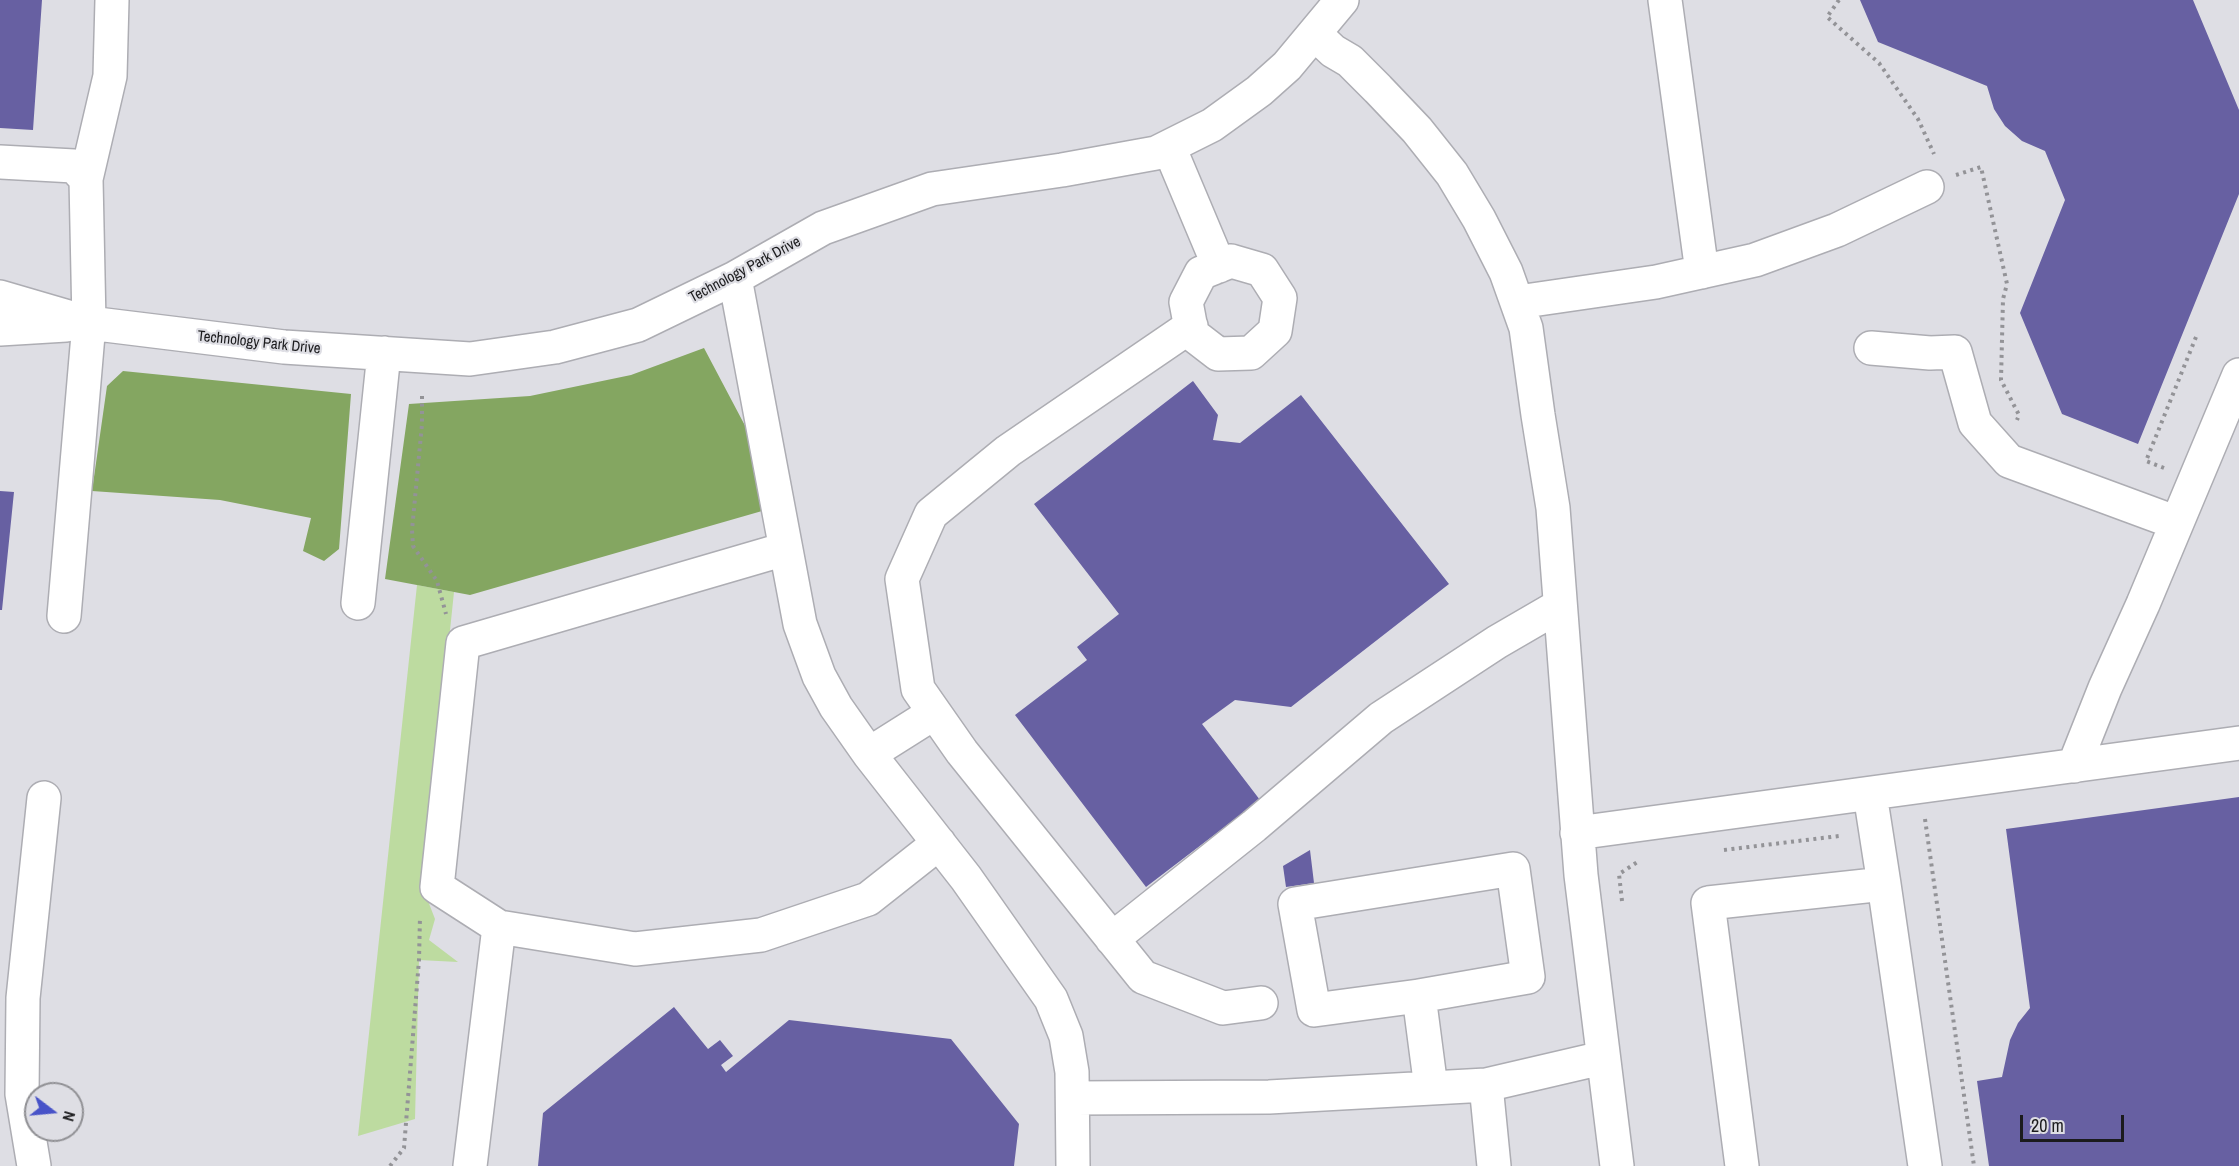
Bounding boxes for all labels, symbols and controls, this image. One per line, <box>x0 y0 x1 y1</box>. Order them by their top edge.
street label: Technology Park Drive <box>686 233 804 307</box>
street label: Technology Park Drive <box>197 328 321 358</box>
north arrow <box>24 1082 84 1142</box>
scale bar <box>2023 1103 2126 1141</box>
text: N <box>58 1109 81 1124</box>
text: 20 m <box>2031 1113 2064 1138</box>

